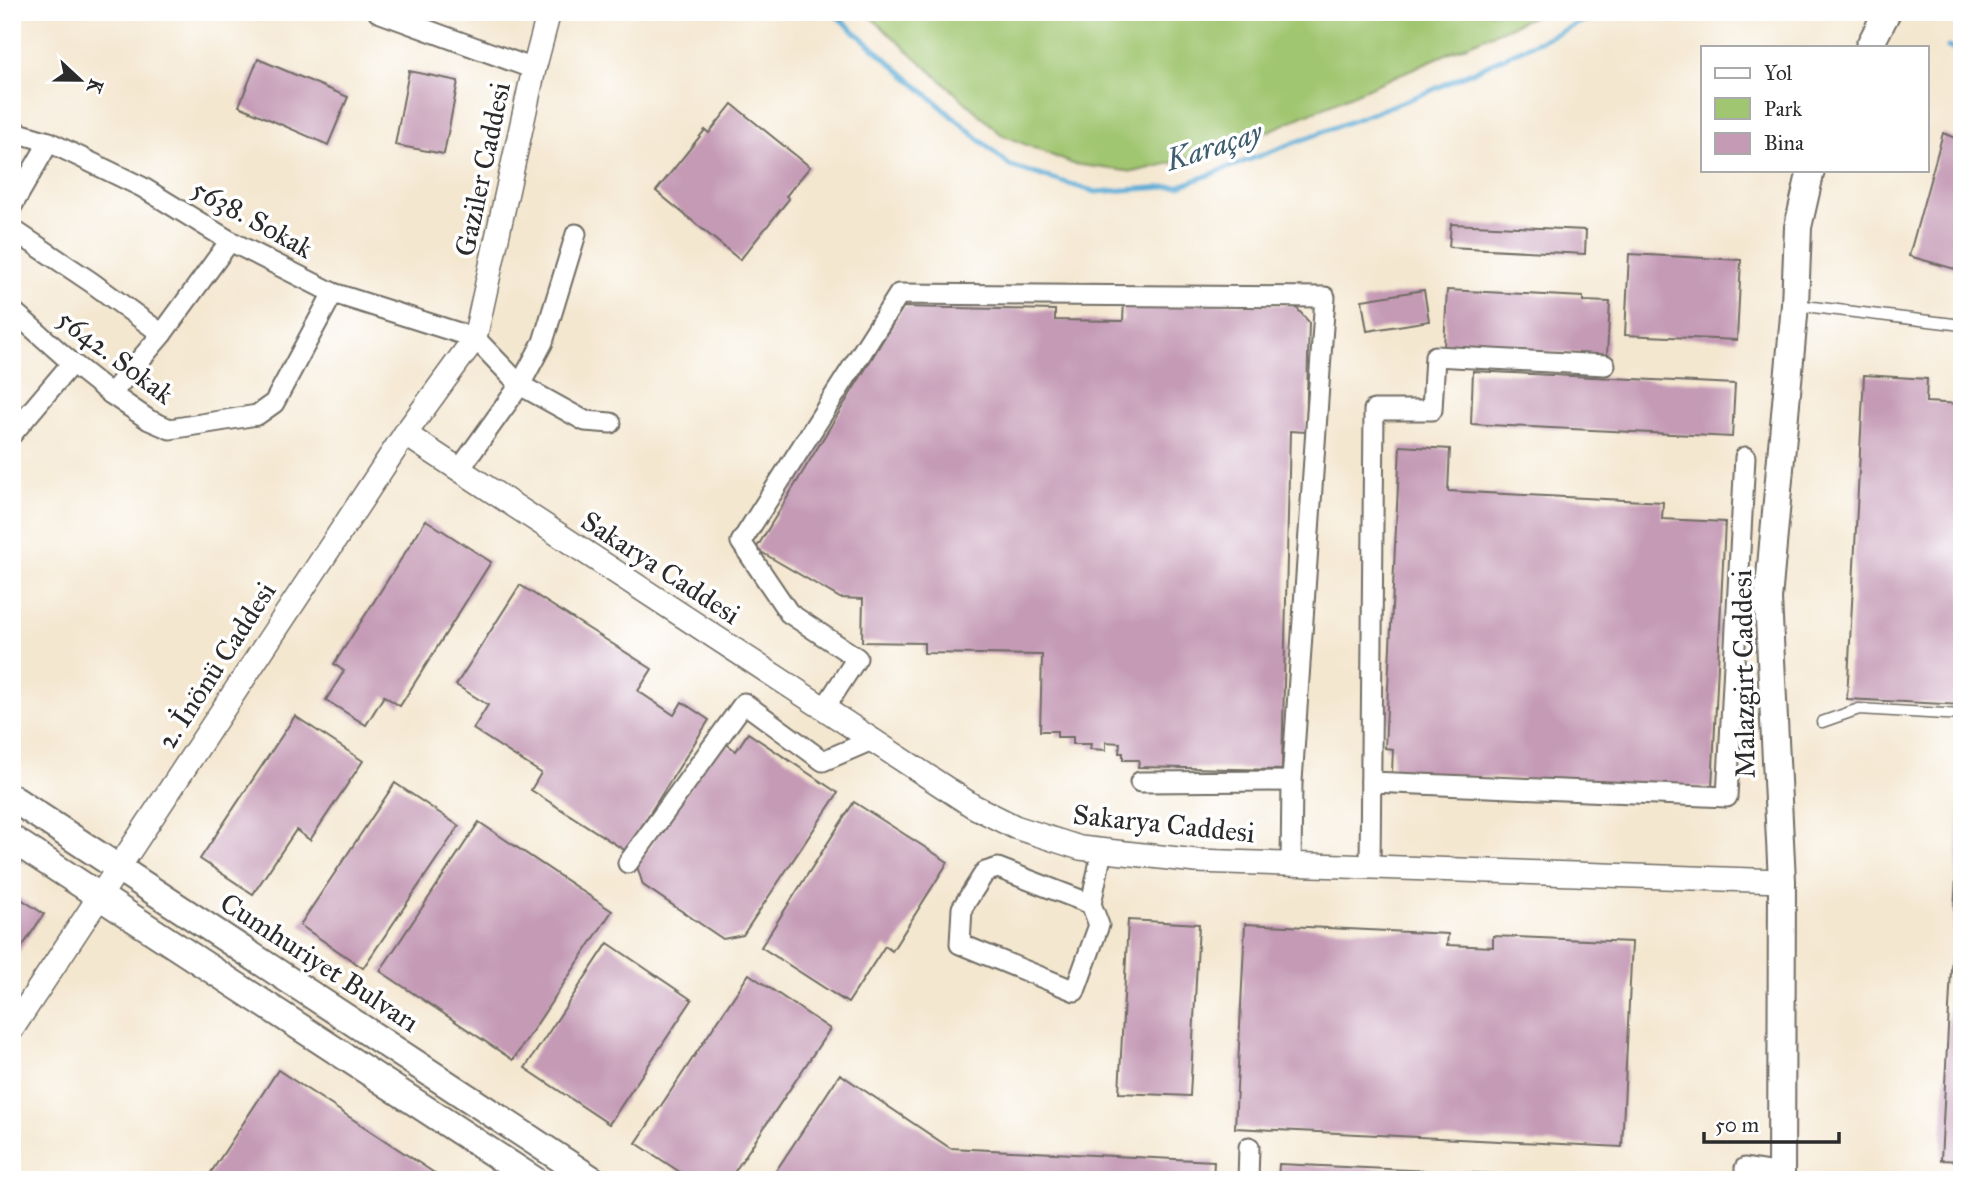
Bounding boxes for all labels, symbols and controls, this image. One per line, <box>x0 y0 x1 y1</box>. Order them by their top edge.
north arrow <box>46 46 116 116</box>
legend <box>1701 46 1928 172</box>
text: Yol <box>1764 60 1793 86</box>
text: K <box>82 76 108 98</box>
street label: Gaziler Caddesi <box>447 79 518 259</box>
text: Park <box>1764 96 1802 122</box>
water label: Karaçay <box>1159 113 1268 179</box>
text: Bina <box>1764 130 1804 156</box>
street label: 5638. Sokak <box>186 171 320 266</box>
street label: 5642. Sokak <box>50 301 181 412</box>
street label: Sakarya Caddesi <box>575 503 747 632</box>
street label: Malazgirt Caddesi <box>1724 569 1763 779</box>
street label: 2. İnönü Caddesi <box>149 575 284 755</box>
street label: Sakarya Caddesi <box>1071 797 1257 850</box>
street label: Cumhuriyet Bulvarı <box>214 885 426 1040</box>
scale bar <box>1704 1101 1839 1145</box>
text: 50 m <box>1715 1112 1760 1138</box>

